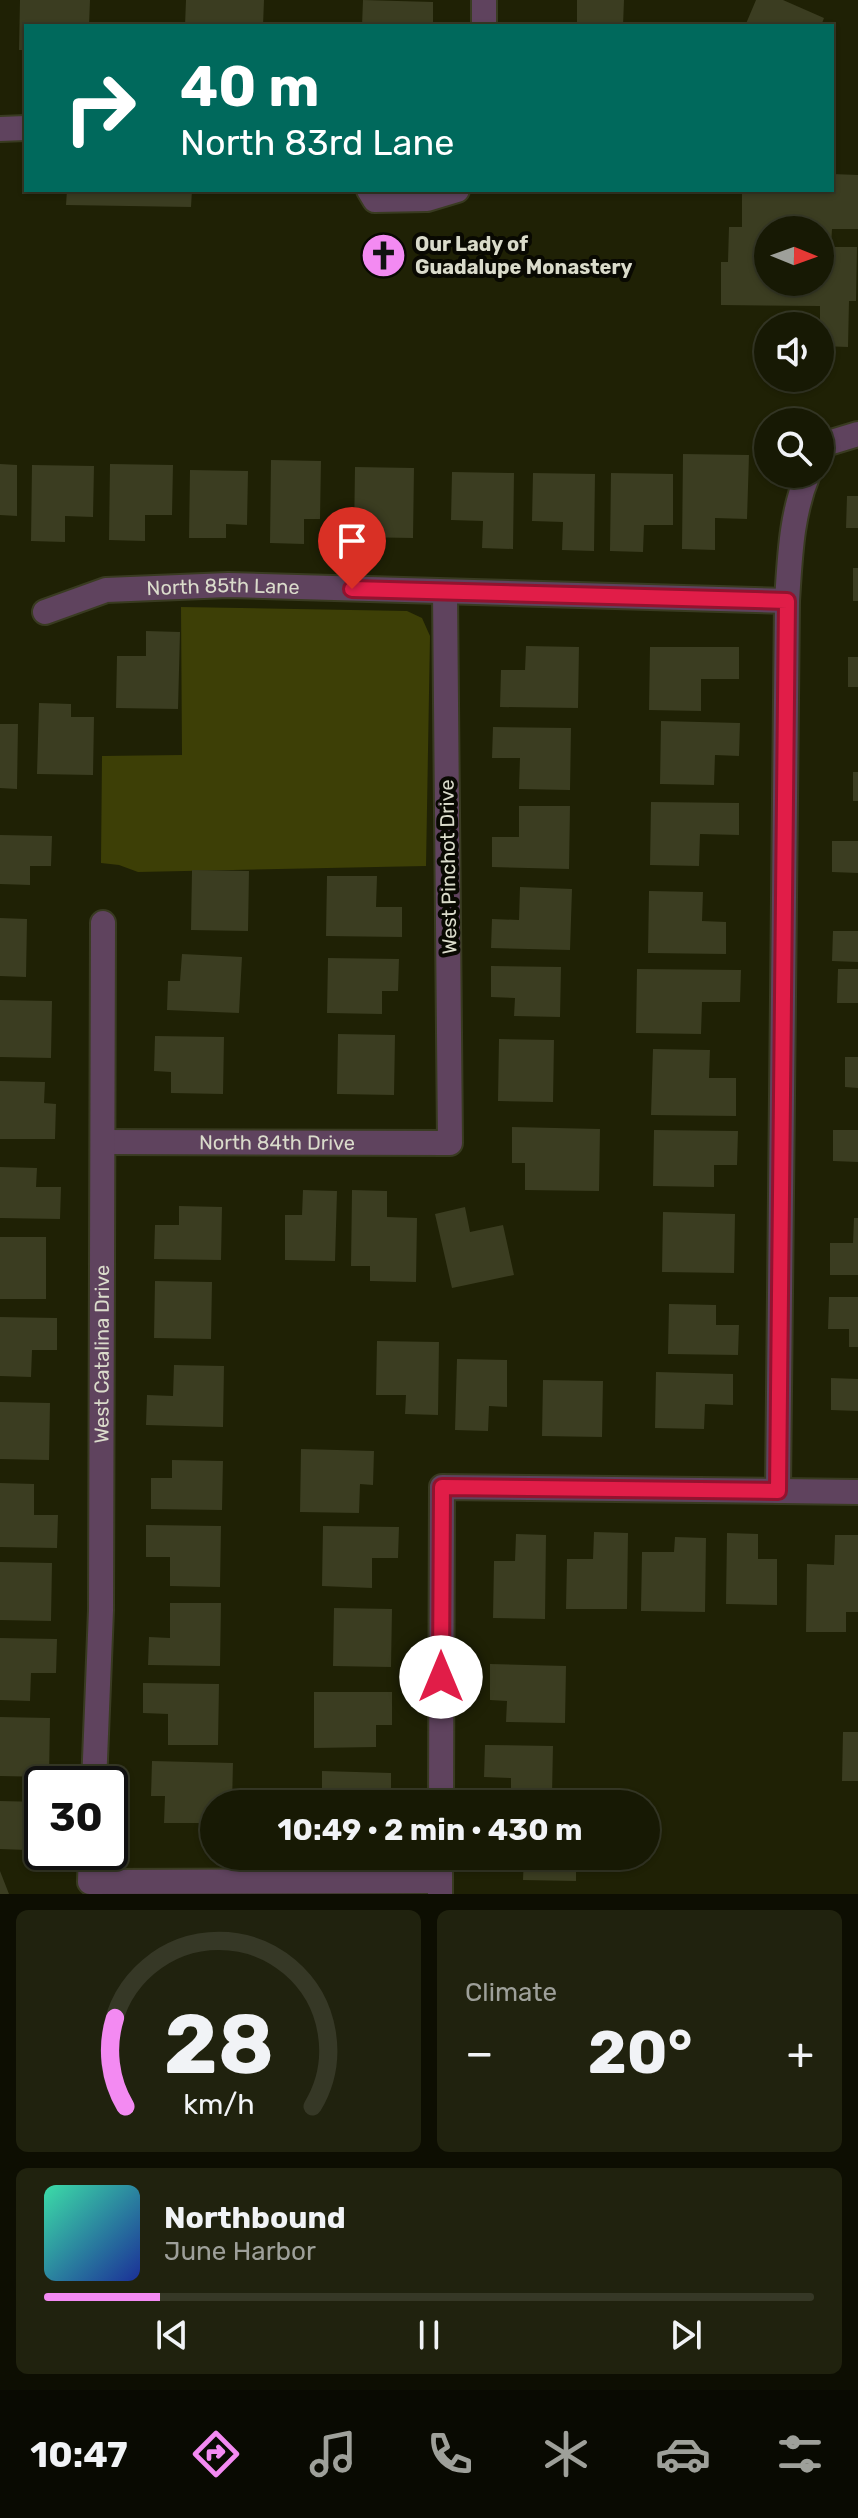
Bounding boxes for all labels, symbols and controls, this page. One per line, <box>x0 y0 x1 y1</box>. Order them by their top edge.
text: 40 m <box>180 54 320 120</box>
icon: right <box>48 56 152 160</box>
text: North 83rd Lane <box>180 121 454 164</box>
north arrow <box>754 216 834 296</box>
map controls <box>754 216 834 488</box>
church icon: Our Lady of Guadalupe Monastery <box>360 232 408 280</box>
place label: Our Lady of Guadalupe Monastery <box>415 232 632 279</box>
button: sound <box>754 312 834 392</box>
button: search <box>754 408 834 488</box>
pin <box>318 507 386 589</box>
icon: arrive <box>330 519 374 563</box>
street label: North 85th Lane <box>146 573 300 600</box>
street label: West Pinchot Drive <box>434 779 462 955</box>
street label: North 84th Drive <box>199 1130 355 1155</box>
street label: West Catalina Drive <box>89 1265 114 1444</box>
position arrow <box>399 1635 483 1719</box>
speed limit sign: 30 <box>24 1766 128 1870</box>
text: 10:49 · 2 min · 430 m <box>278 1812 582 1848</box>
text: Climate <box>465 1977 557 2008</box>
text: 28 <box>163 1995 274 2094</box>
text: 20° <box>588 2017 692 2088</box>
text: − <box>465 2027 494 2079</box>
text: + <box>787 2027 814 2079</box>
text: km/h <box>183 2087 254 2121</box>
text: Northbound <box>164 2200 346 2236</box>
text: June Harbor <box>164 2236 316 2267</box>
icon: previous <box>150 2313 194 2357</box>
icon: pause <box>407 2313 451 2357</box>
icon: next <box>664 2313 708 2357</box>
icon: directions <box>188 2426 244 2482</box>
icon: music <box>305 2426 361 2482</box>
icon: phone <box>422 2426 478 2482</box>
icon: climate <box>538 2426 594 2482</box>
icon: car <box>655 2426 711 2482</box>
icon: filters <box>772 2426 828 2482</box>
text: 10:47 <box>30 2433 128 2476</box>

